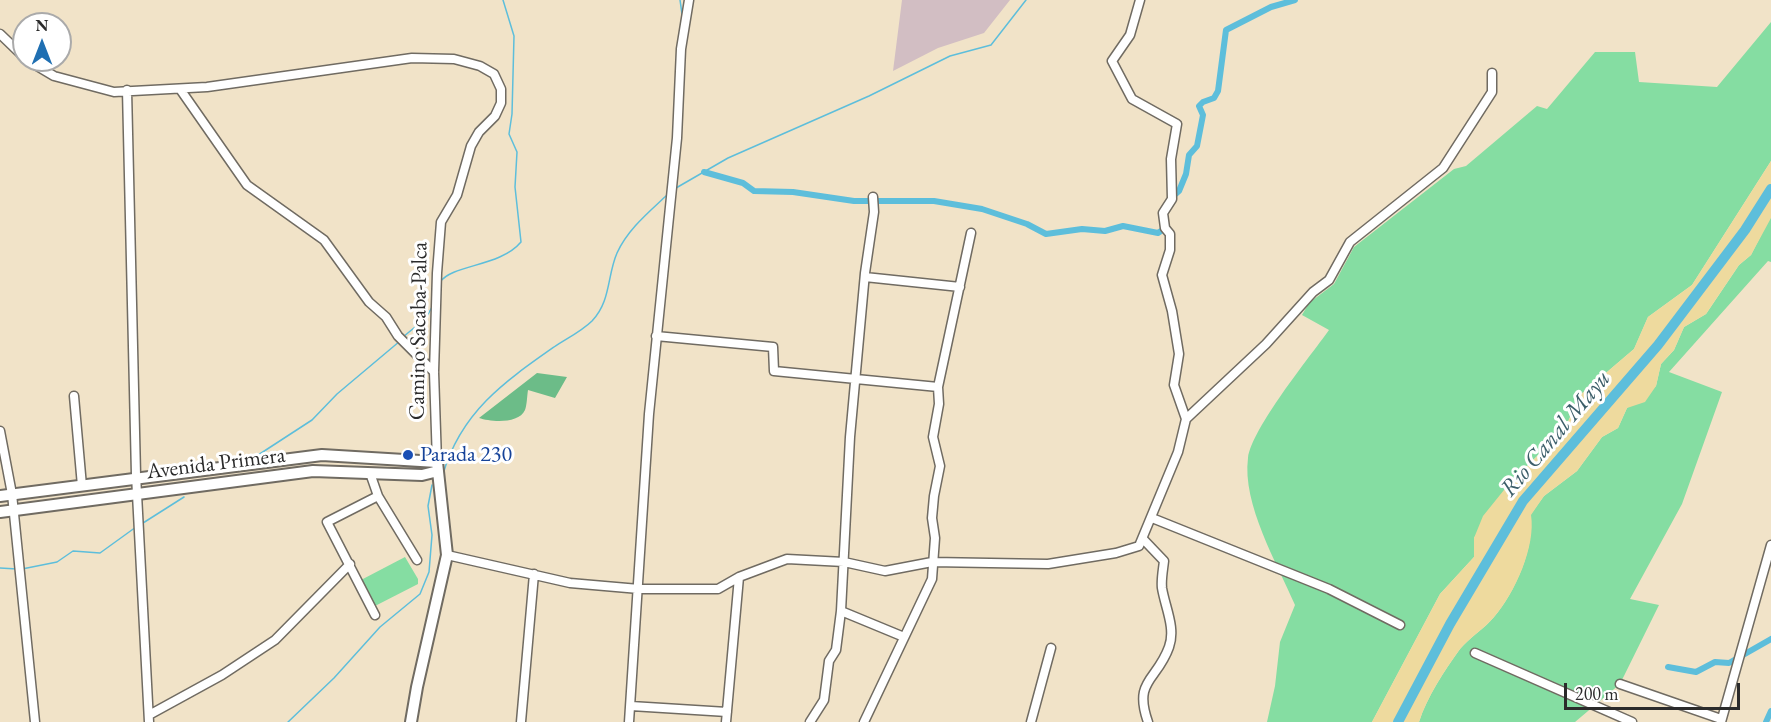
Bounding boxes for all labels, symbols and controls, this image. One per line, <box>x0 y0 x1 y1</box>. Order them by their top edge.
north arrow <box>12 12 72 72</box>
text: N <box>36 15 48 36</box>
street label: Camino Sacaba-Palca <box>404 242 434 420</box>
water label: Rio Canal Mayu <box>1495 365 1617 503</box>
street label: Avenida Primera <box>145 442 287 486</box>
place label: Parada 230 <box>420 442 512 468</box>
marker: Parada 230 <box>401 448 415 462</box>
scale bar <box>1567 671 1742 709</box>
text: 200 m <box>1575 682 1619 705</box>

